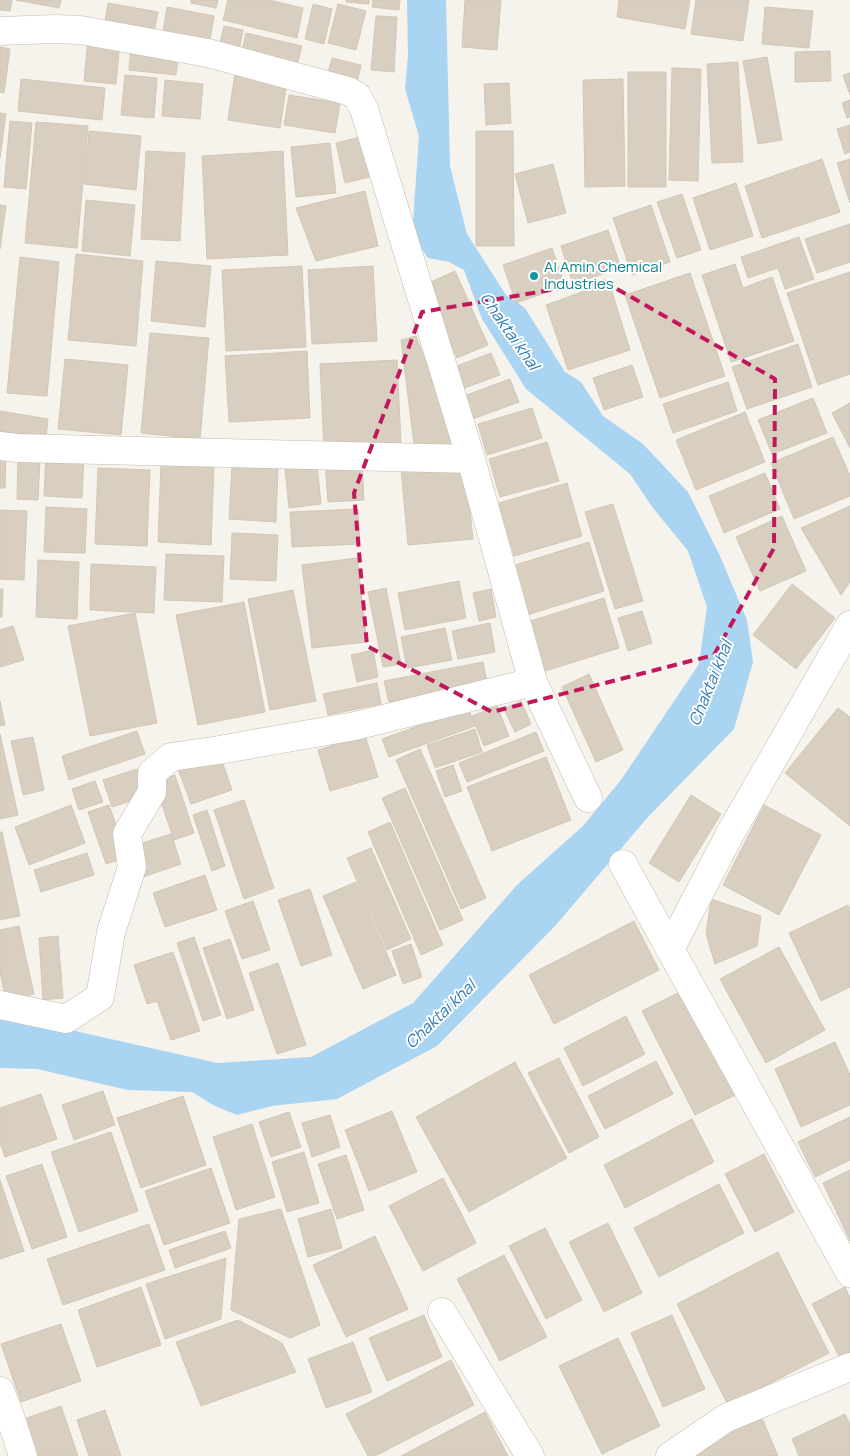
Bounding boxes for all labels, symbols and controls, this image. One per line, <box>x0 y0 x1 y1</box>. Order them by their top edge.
place label: Al Amin Chemical Industries <box>544 256 662 294</box>
marker: Al Amin Chemical Industries <box>528 270 540 282</box>
water label: Chaktai khal <box>475 288 546 376</box>
water label: Chaktai khal <box>683 635 738 729</box>
water label: Chaktai khal <box>400 973 482 1053</box>

